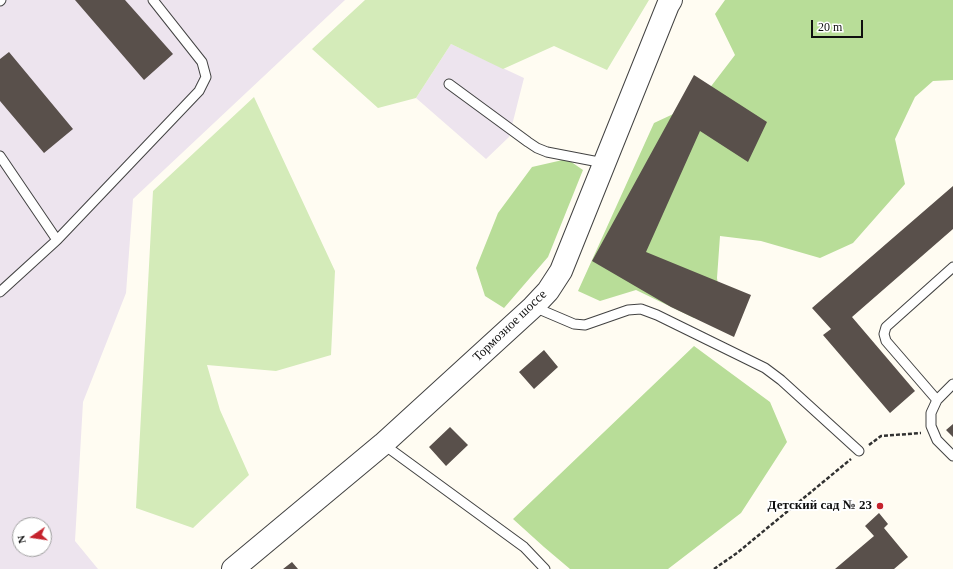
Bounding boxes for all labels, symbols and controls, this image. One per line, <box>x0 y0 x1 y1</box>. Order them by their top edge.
scale bar <box>813 12 865 38</box>
text: 20 m <box>818 20 842 34</box>
street label: Тормозное шоссе <box>470 287 550 365</box>
place label: Детский сад № 23 <box>768 498 872 514</box>
marker: Детский сад № 23 <box>875 501 885 511</box>
north arrow <box>12 517 52 557</box>
text: N <box>15 534 28 545</box>

